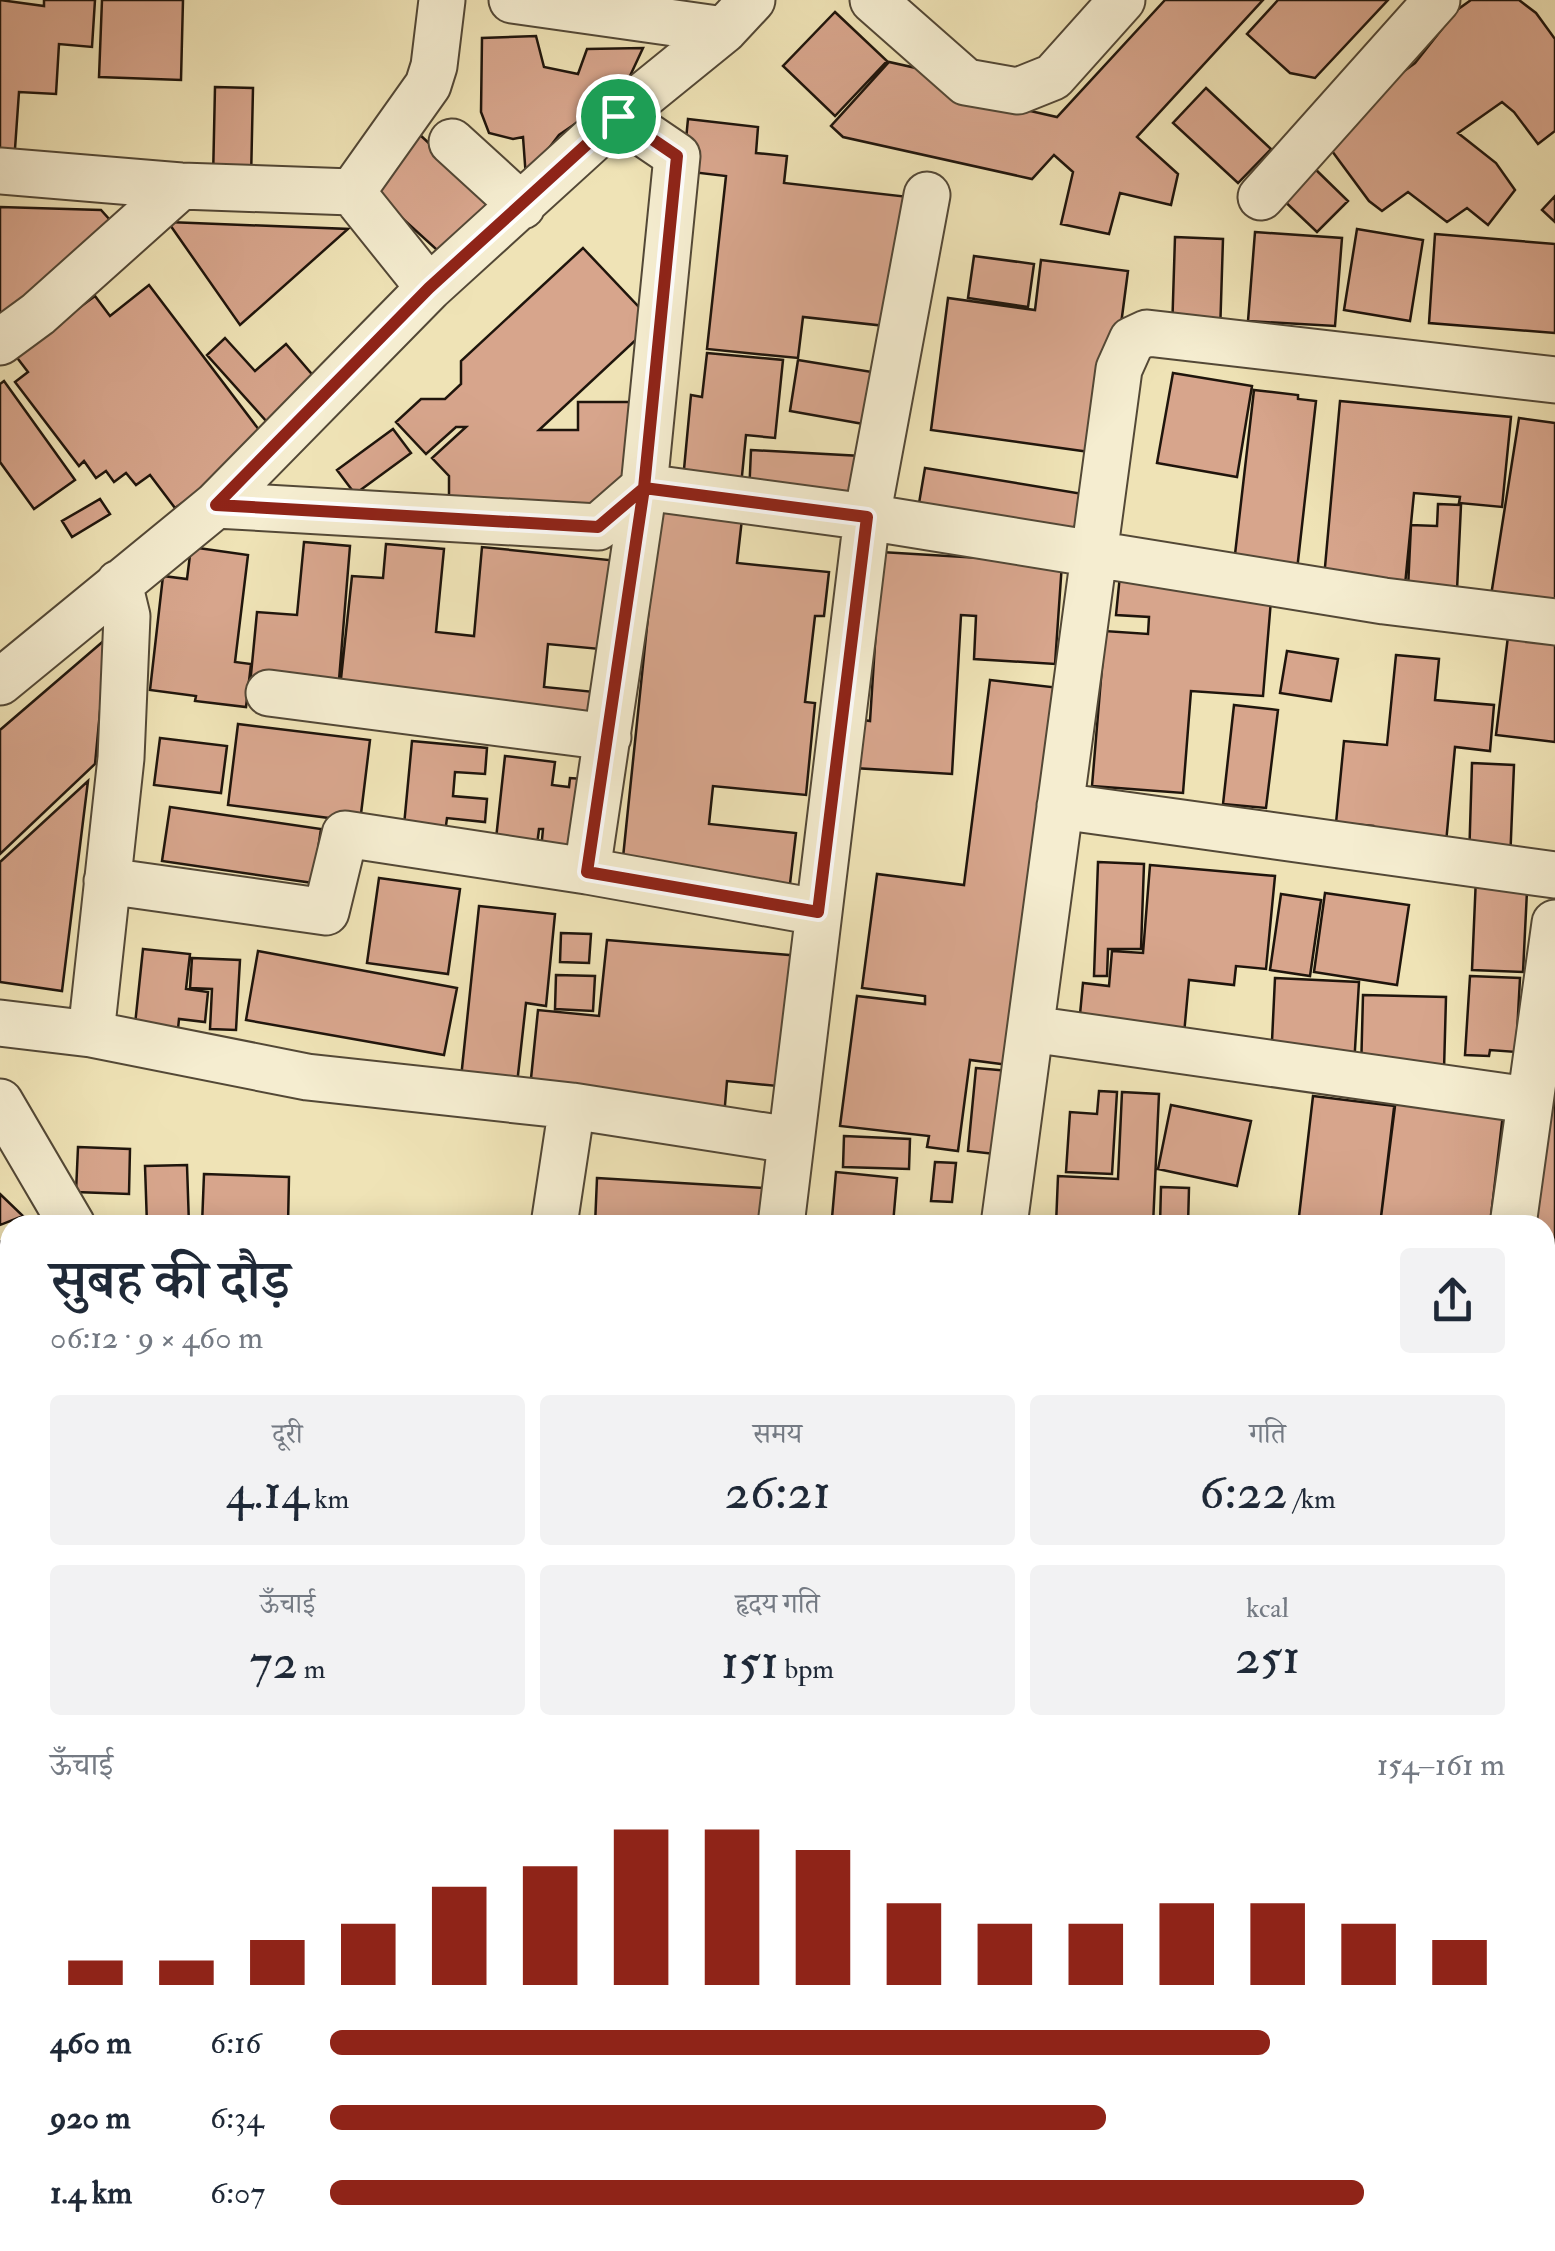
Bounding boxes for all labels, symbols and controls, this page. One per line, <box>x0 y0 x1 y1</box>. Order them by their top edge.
pin <box>576 74 661 159</box>
icon: arrive <box>591 89 646 144</box>
text: सुबह की दौड़ <box>50 1246 290 1315</box>
button: share <box>1400 1248 1505 1353</box>
text: 06:12 · 9 × 460 m <box>50 1318 263 1358</box>
text: दूरी <box>272 1417 303 1452</box>
text: समय <box>753 1417 802 1452</box>
text: गति <box>1249 1417 1286 1452</box>
text: 4.14 <box>226 1461 308 1524</box>
text: 26:21 <box>724 1461 831 1524</box>
text: 6:22 <box>1199 1461 1288 1524</box>
text: km <box>308 1482 349 1517</box>
text: /km <box>1288 1482 1336 1517</box>
text: ऊँचाई <box>260 1587 315 1622</box>
text: हृदय गति <box>735 1587 820 1622</box>
text: kcal <box>1246 1591 1289 1626</box>
text: 251 <box>1235 1626 1300 1689</box>
text: 72 <box>250 1631 298 1694</box>
text: 151 <box>721 1631 779 1694</box>
text: m <box>298 1652 325 1687</box>
text: bpm <box>779 1652 834 1687</box>
text: ऊँचाई <box>50 1745 113 1785</box>
text: 154–161 m <box>1377 1745 1505 1785</box>
text: 460 m <box>50 2023 131 2063</box>
text: 6:16 <box>210 2023 261 2063</box>
text: 920 m <box>50 2098 131 2138</box>
text: 6:34 <box>210 2098 263 2138</box>
text: 1.4 km <box>50 2173 132 2213</box>
text: 6:07 <box>210 2173 265 2213</box>

